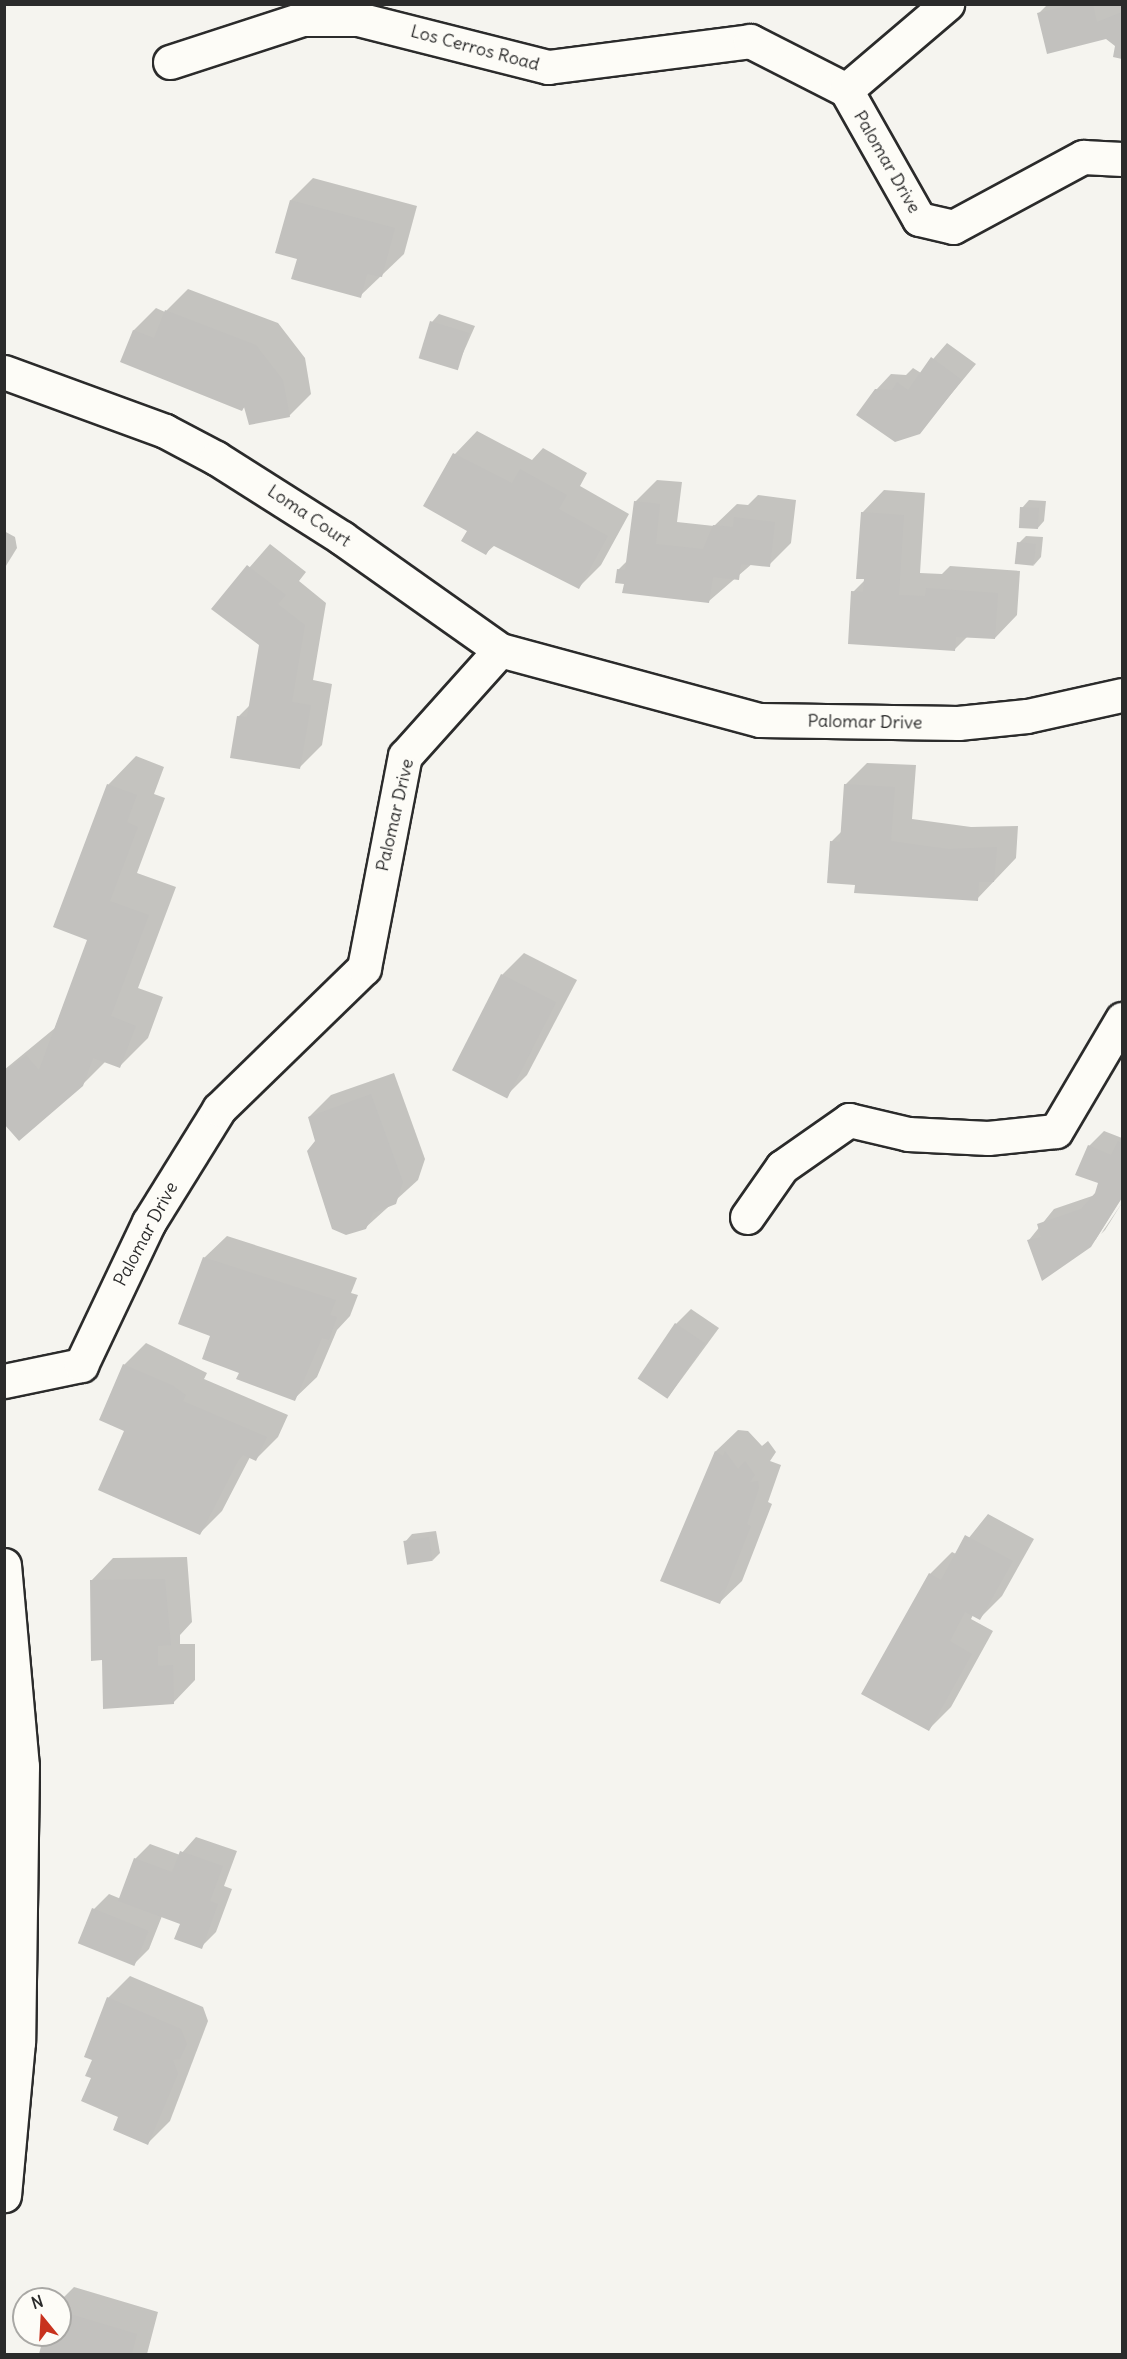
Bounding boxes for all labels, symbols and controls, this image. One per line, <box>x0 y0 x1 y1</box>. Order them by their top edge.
street label: Los Cerros Road <box>408 20 542 76</box>
street label: Palomar Drive <box>849 107 925 217</box>
street label: Loma Court <box>263 480 355 552</box>
street label: Palomar Drive <box>807 710 923 734</box>
street label: Palomar Drive <box>372 757 418 873</box>
street label: Palomar Drive <box>109 1178 183 1290</box>
north arrow <box>12 2287 72 2347</box>
text: N <box>29 2291 45 2313</box>

